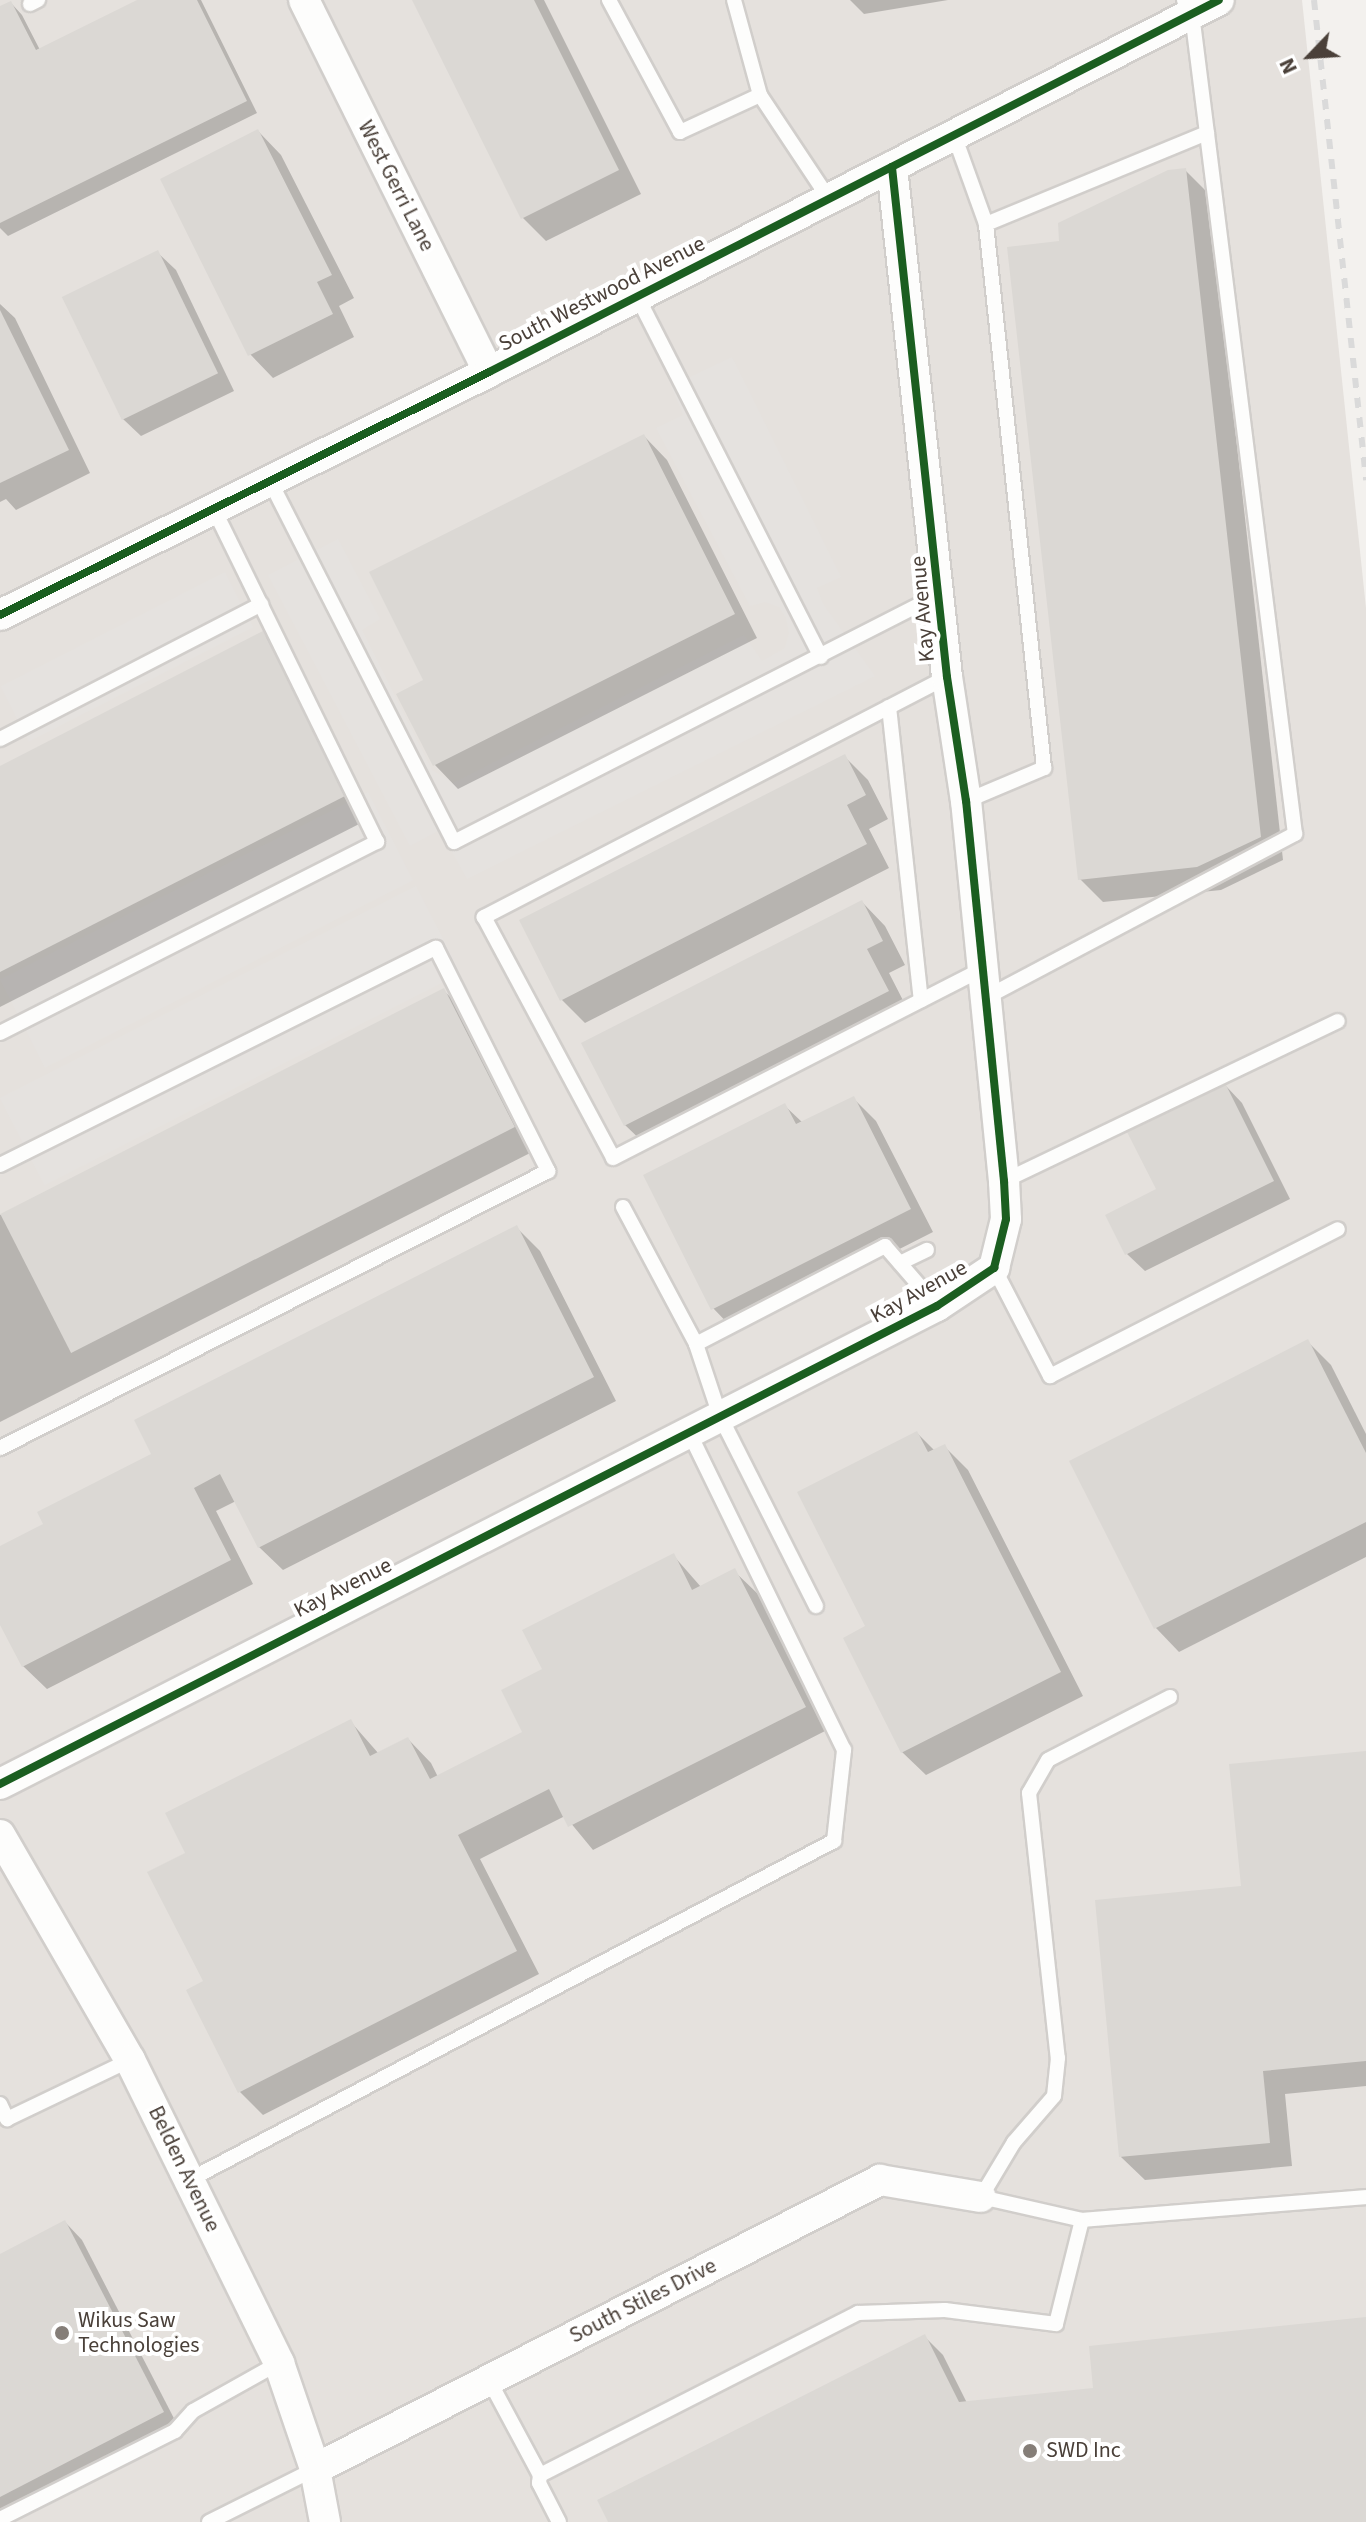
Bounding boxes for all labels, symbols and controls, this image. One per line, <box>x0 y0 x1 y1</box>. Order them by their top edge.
north arrow <box>1270 16 1350 96</box>
text: N <box>1271 53 1306 80</box>
street label: West Gerri Lane <box>352 116 440 256</box>
street label: South Westwood Avenue <box>494 231 710 357</box>
street label: Kay Avenue <box>905 555 941 663</box>
street label: Kay Avenue <box>866 1255 972 1329</box>
street label: Kay Avenue <box>290 1552 396 1624</box>
street label: Belden Avenue <box>142 2102 226 2236</box>
street label: South Stiles Drive <box>565 2253 721 2349</box>
place label: Wikus Saw Technologies <box>78 2307 199 2358</box>
marker: Wikus Saw Technologies <box>53 2324 71 2342</box>
place label: SWD Inc <box>1046 2438 1121 2464</box>
marker: SWD Inc <box>1021 2442 1039 2460</box>

